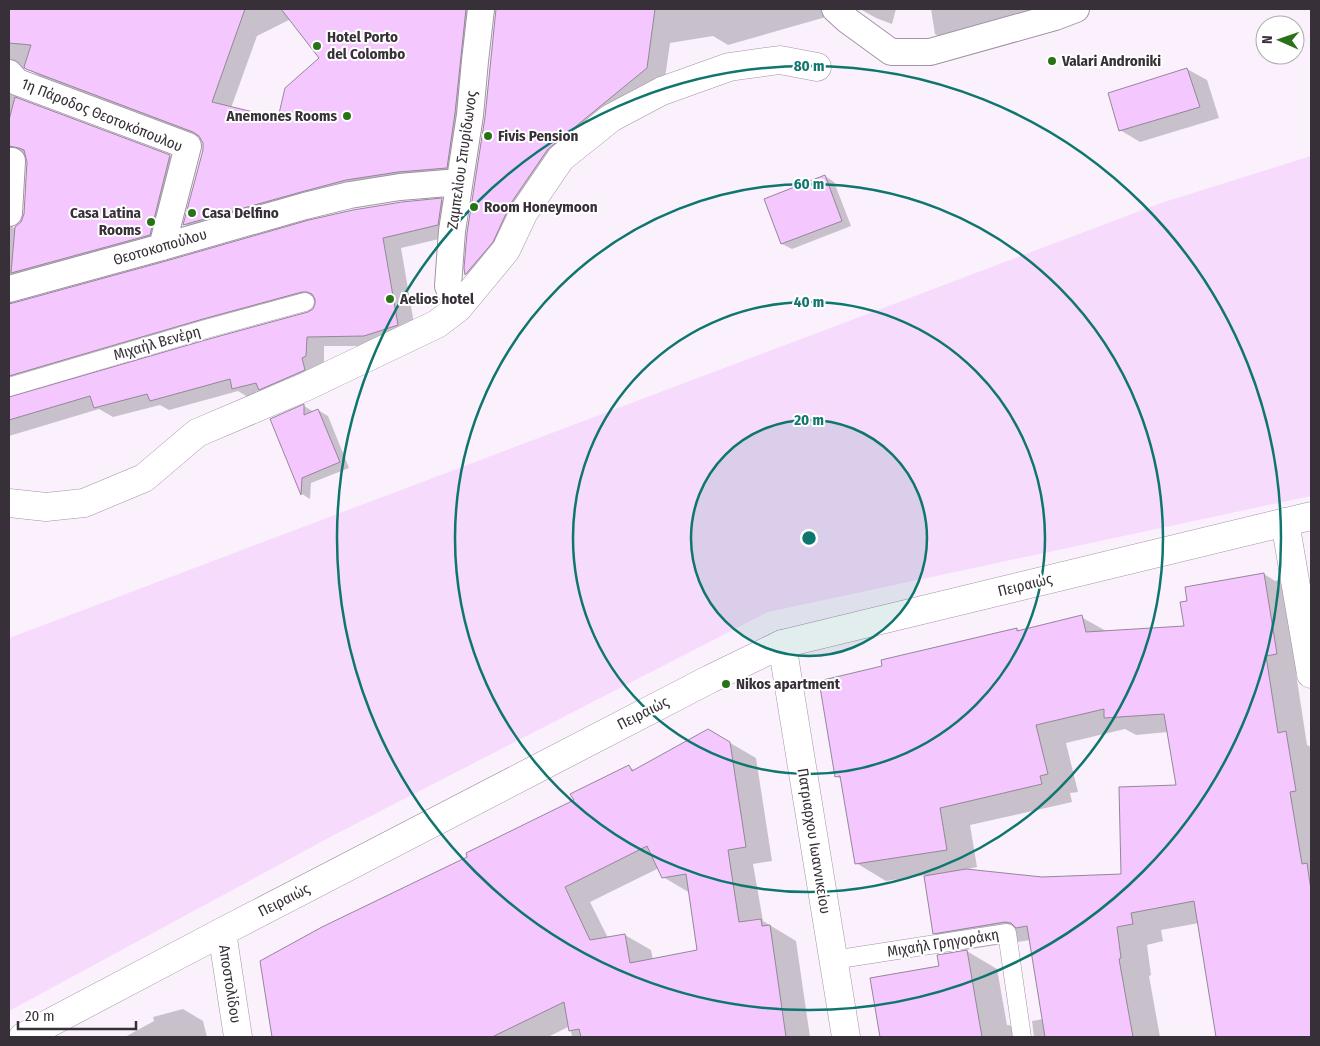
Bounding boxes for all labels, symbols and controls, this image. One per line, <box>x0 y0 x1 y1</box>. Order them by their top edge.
north arrow <box>1255 15 1305 65</box>
place label: Hotel Porto del Colombo <box>327 28 405 63</box>
text: N <box>1259 35 1276 44</box>
marker: Hotel Porto del Colombo <box>311 40 323 52</box>
place label: Valari Androniki <box>1061 52 1161 70</box>
marker: Valari Androniki <box>1046 55 1058 67</box>
text: 80 m <box>794 57 824 75</box>
street label: 1η Πάροδος Θεοτοκόπουλου <box>19 74 185 156</box>
street label: Ζαμπελίου Σπυρίδωνος <box>443 89 481 230</box>
place label: Anemones Rooms <box>226 107 337 125</box>
marker: Anemones Rooms <box>341 110 353 122</box>
place label: Fivis Pension <box>498 127 578 145</box>
marker: Fivis Pension <box>482 130 494 142</box>
text: 60 m <box>794 175 824 193</box>
place label: Room Honeymoon <box>484 198 598 216</box>
marker: Room Honeymoon <box>468 201 480 213</box>
place label: Casa Latina Rooms <box>70 204 142 239</box>
place label: Casa Delfino <box>202 204 279 222</box>
marker: Casa Delfino <box>186 207 198 219</box>
marker: Casa Latina Rooms <box>145 216 157 228</box>
street label: Θεοτοκοπούλου <box>111 225 209 269</box>
place label: Aelios hotel <box>399 290 475 308</box>
marker: Aelios hotel <box>384 293 396 305</box>
text: 40 m <box>794 293 824 311</box>
street label: Μιχαήλ Βενέρη <box>111 322 203 364</box>
text: 20 m <box>793 411 824 429</box>
centre of rings <box>800 529 818 547</box>
street label: Πειραιώς <box>996 569 1055 600</box>
place label: Nikos apartment <box>736 675 841 693</box>
marker: Nikos apartment <box>720 678 732 690</box>
street label: Πειραιώς <box>614 692 672 734</box>
street label: Πατριαρχου Ιωαννικείου <box>794 767 834 915</box>
street label: Πειραιώς <box>255 879 313 921</box>
street label: Μιχαήλ Γρηγοράκη <box>886 925 1000 961</box>
street label: Αποστολίδου <box>215 944 245 1024</box>
scale bar <box>18 998 135 1030</box>
text: 20 m <box>25 1007 55 1025</box>

